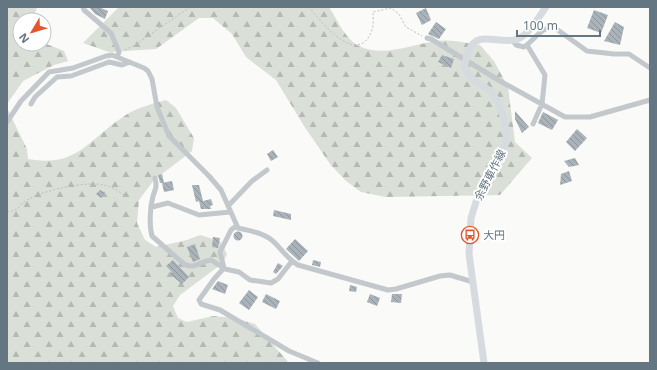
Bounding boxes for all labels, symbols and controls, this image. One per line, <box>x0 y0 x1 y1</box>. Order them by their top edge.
north arrow <box>12 12 52 52</box>
scale bar <box>517 12 600 38</box>
text: 100 m <box>523 17 558 34</box>
text: N <box>15 30 32 47</box>
street label: 余野車作線 <box>470 147 509 203</box>
bus stop icon: 大円 <box>460 225 480 245</box>
place label: 大円 <box>483 227 505 242</box>

